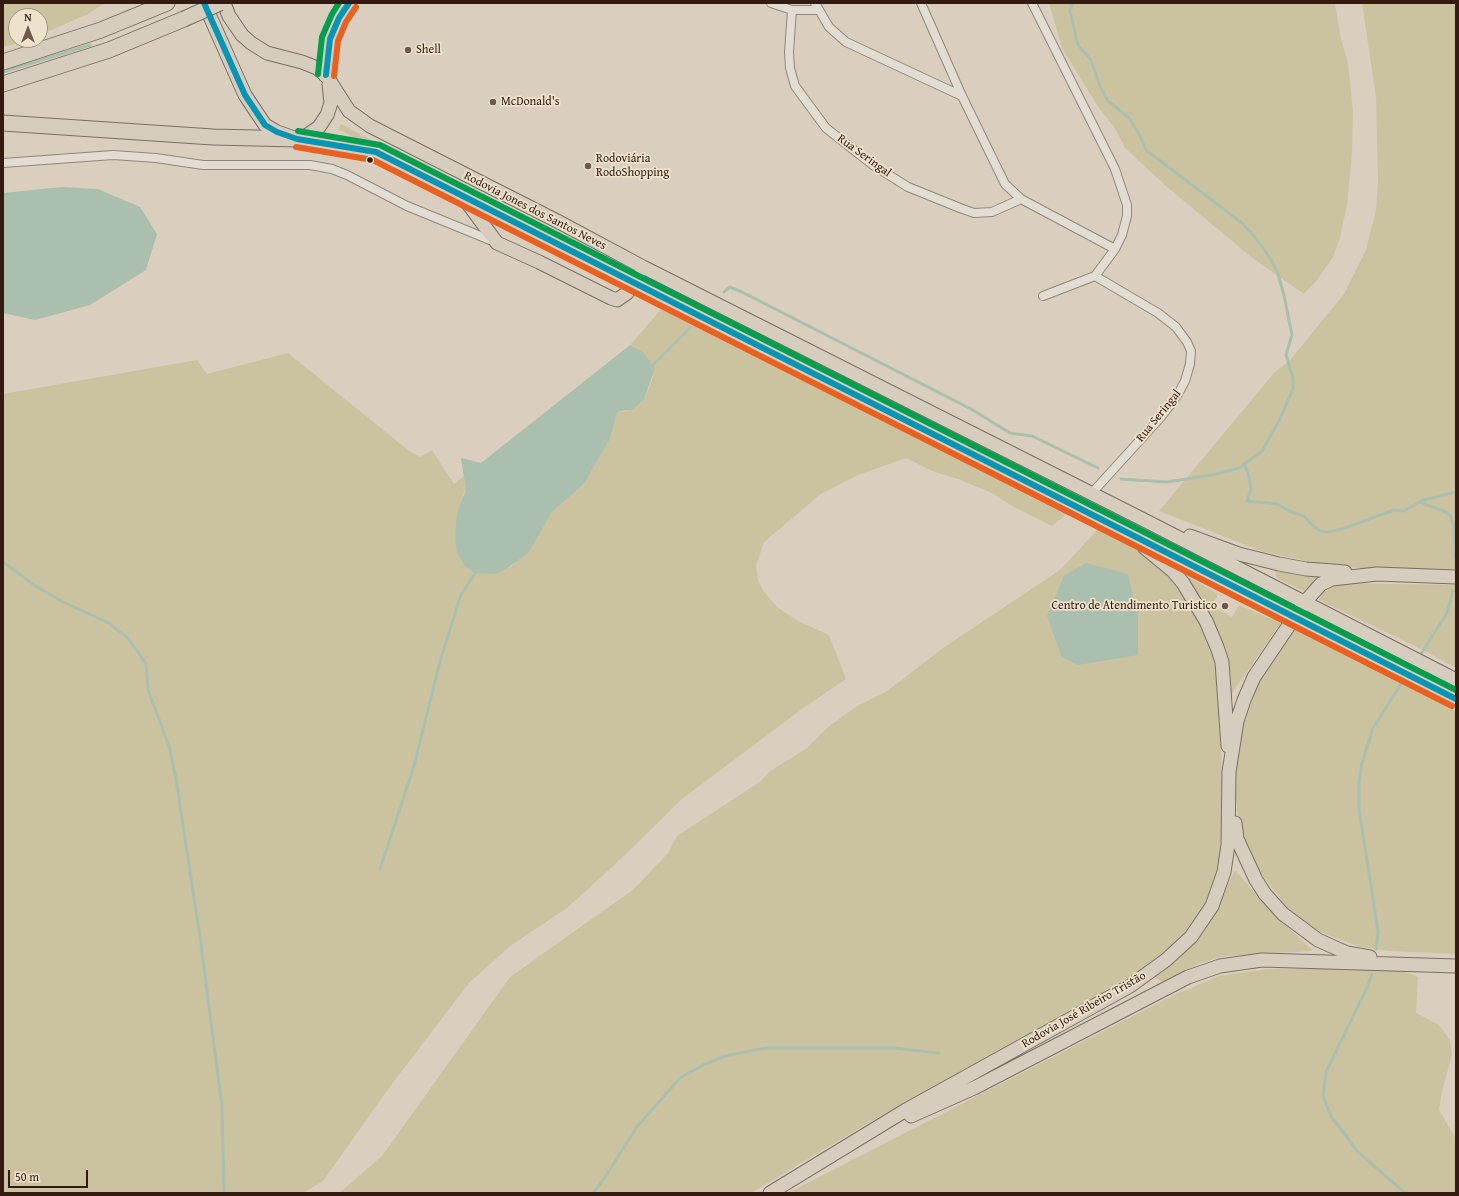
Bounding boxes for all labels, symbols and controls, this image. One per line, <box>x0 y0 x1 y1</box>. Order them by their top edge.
north arrow <box>8 8 48 48</box>
text: N <box>24 9 32 25</box>
place label: Shell <box>416 43 441 57</box>
marker: Shell <box>403 45 413 55</box>
place label: McDonald's <box>501 95 560 109</box>
marker: McDonald's <box>488 97 498 107</box>
street label: Rua Seringal <box>834 132 894 180</box>
place label: Rodoviária RodoShopping <box>596 152 669 180</box>
unlabelled marker <box>365 155 375 165</box>
marker: Rodoviária RodoShopping <box>583 161 593 171</box>
street label: Rodovia Jones dos Santos Neves <box>461 169 609 253</box>
street label: Rua Seringal <box>1133 387 1185 445</box>
place label: Centro de Atendimento Turistico <box>1051 599 1217 613</box>
marker: Centro de Atendimento Turistico <box>1220 601 1230 611</box>
street label: Rodovia José Ribeiro Tristão <box>1019 969 1149 1051</box>
scale bar <box>10 1162 90 1188</box>
text: 50 m <box>15 1168 39 1185</box>

